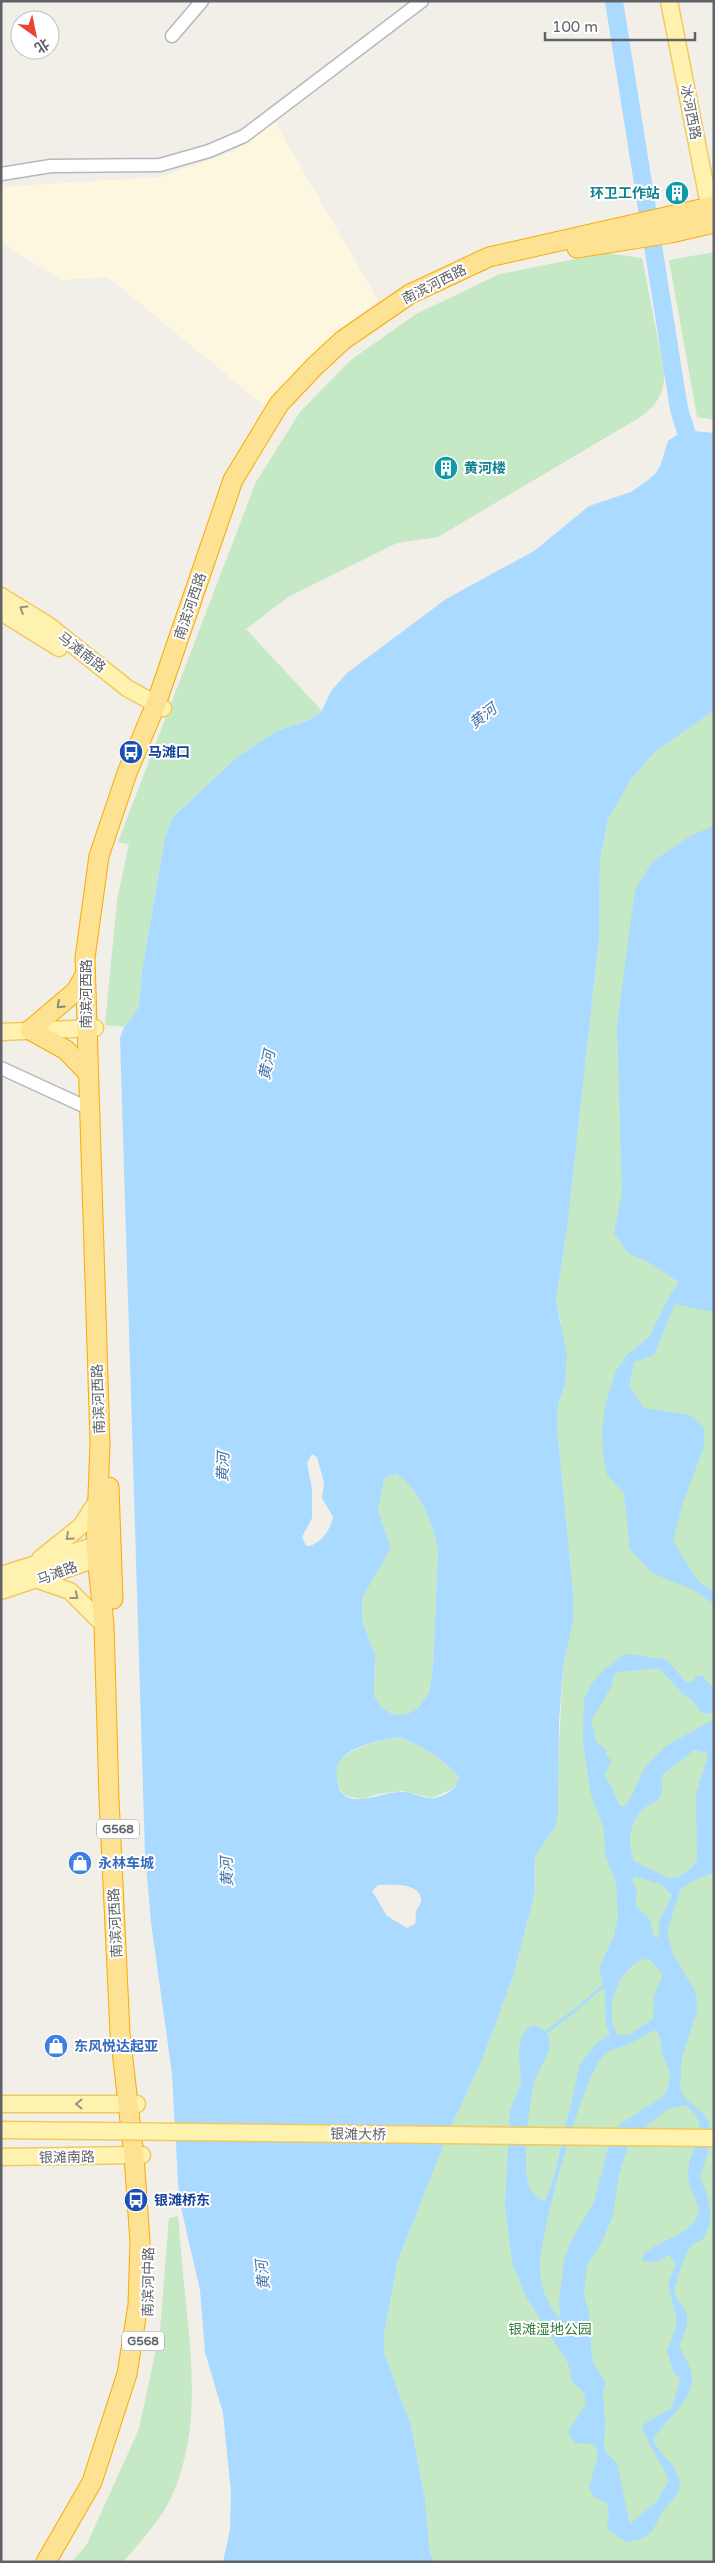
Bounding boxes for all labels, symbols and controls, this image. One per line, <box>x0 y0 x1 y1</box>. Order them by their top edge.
north arrow <box>10 10 60 60</box>
scale bar <box>545 10 695 42</box>
text: 100 m <box>552 18 598 36</box>
text: 北 <box>31 35 52 56</box>
street label: 冰河西路 <box>677 83 704 141</box>
building icon: 环卫工作站 <box>664 180 690 206</box>
place label: 环卫工作站 <box>590 185 660 202</box>
street label: 南滨河西路 <box>399 261 469 308</box>
building icon: 黄河楼 <box>433 455 459 481</box>
place label: 黄河楼 <box>464 460 506 477</box>
street label: 南滨河西路 <box>171 570 210 642</box>
one-way arrow <box>19 606 28 616</box>
street label: 马滩南路 <box>54 628 109 676</box>
water label: 黄河 <box>466 698 503 732</box>
bus stop icon: 马滩口 <box>118 739 144 765</box>
place label: 马滩口 <box>148 744 190 761</box>
street label: 南滨河西路 <box>78 959 95 1029</box>
one-way arrow <box>57 999 66 1008</box>
water label: 黄河 <box>255 1046 279 1081</box>
street label: 南滨河西路 <box>89 1364 108 1434</box>
water label: 黄河 <box>213 1449 233 1482</box>
one-way arrow <box>66 1531 75 1540</box>
street label: 马滩路 <box>35 1558 80 1589</box>
one-way arrow <box>70 1590 79 1599</box>
road number: G568 <box>97 1820 139 1838</box>
shop icon: 永林车城 <box>67 1850 93 1876</box>
water label: 黄河 <box>217 1854 237 1887</box>
place label: 永林车城 <box>98 1855 154 1872</box>
street label: 南滨河西路 <box>105 1888 126 1958</box>
shop icon: 东风悦达起亚 <box>43 2033 69 2059</box>
place label: 东风悦达起亚 <box>74 2038 158 2055</box>
one-way arrow <box>75 2099 82 2109</box>
street label: 银滩大桥 <box>330 2126 386 2143</box>
street label: 银滩南路 <box>39 2149 95 2166</box>
bus stop icon: 银滩桥东 <box>123 2187 149 2213</box>
place label: 银滩桥东 <box>154 2192 210 2209</box>
street label: 南滨河中路 <box>139 2247 158 2317</box>
water label: 黄河 <box>252 2256 274 2291</box>
park label: 银滩湿地公园 <box>508 2321 592 2338</box>
road number: G568 <box>122 2332 164 2350</box>

